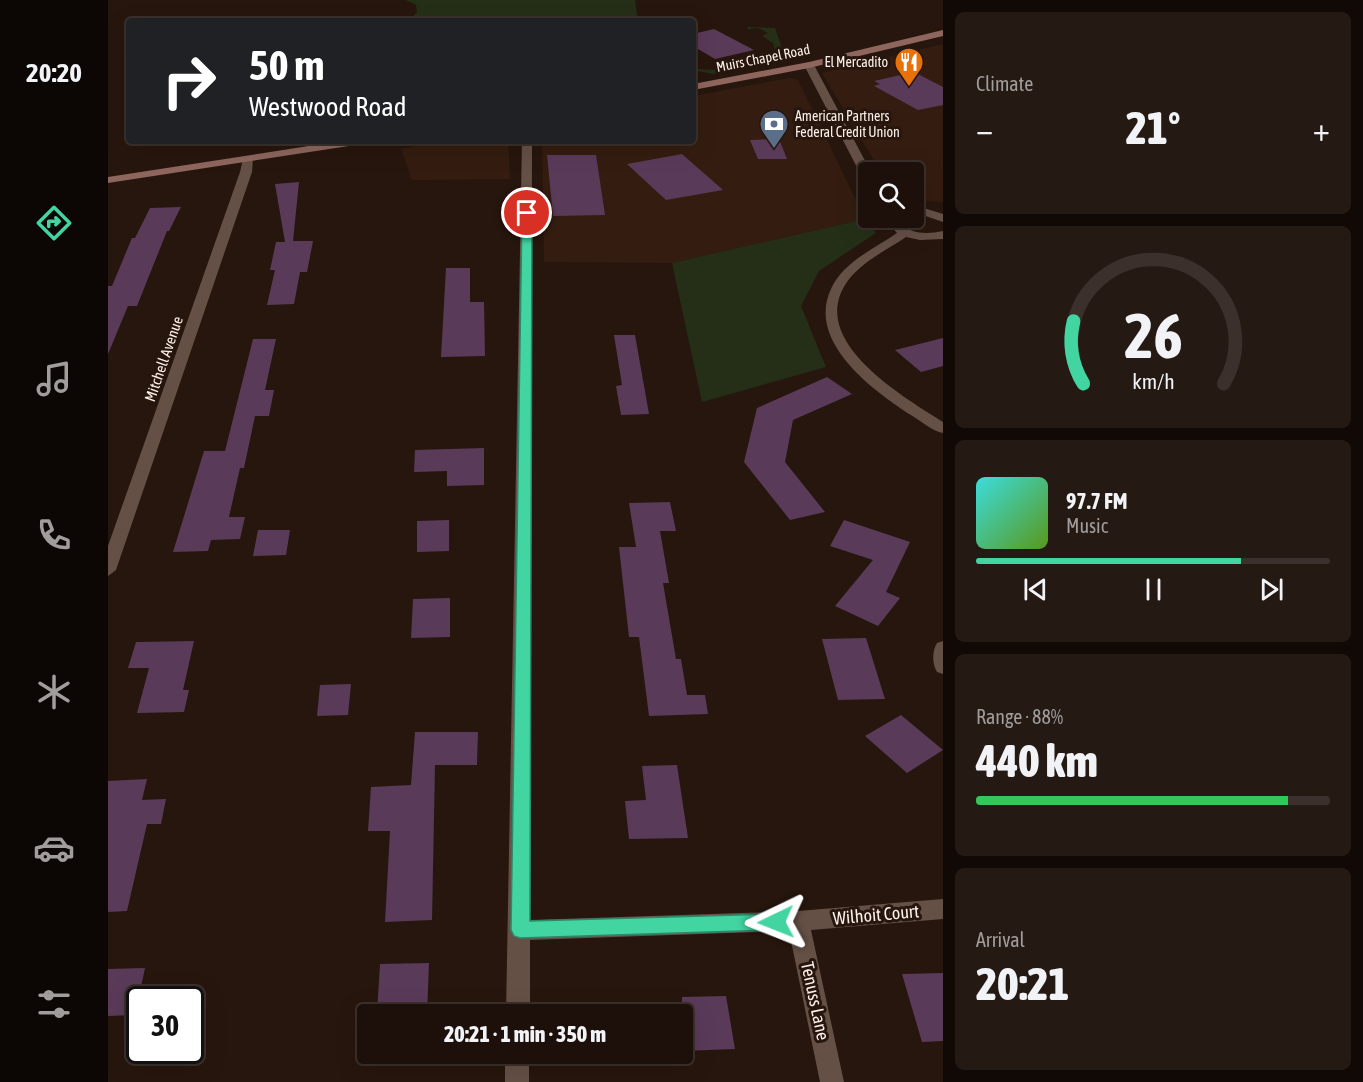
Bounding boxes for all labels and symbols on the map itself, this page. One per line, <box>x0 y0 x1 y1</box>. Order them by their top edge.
street label: Muirs Chapel Road <box>715 41 811 75</box>
restaurant icon: El Mercadito <box>893 46 925 88</box>
place label: El Mercadito <box>825 54 888 70</box>
bank icon: American Partners Federal Credit Union <box>758 108 790 150</box>
place label: American Partners Federal Credit Union <box>795 108 900 140</box>
pin <box>501 187 552 238</box>
street label: Mitchell Avenue <box>141 314 186 404</box>
position arrow <box>744 890 808 954</box>
street label: Wilhoit Court <box>832 900 920 929</box>
street label: Tenuss Lane <box>797 960 834 1042</box>
speed limit sign: 30 <box>126 986 204 1064</box>

